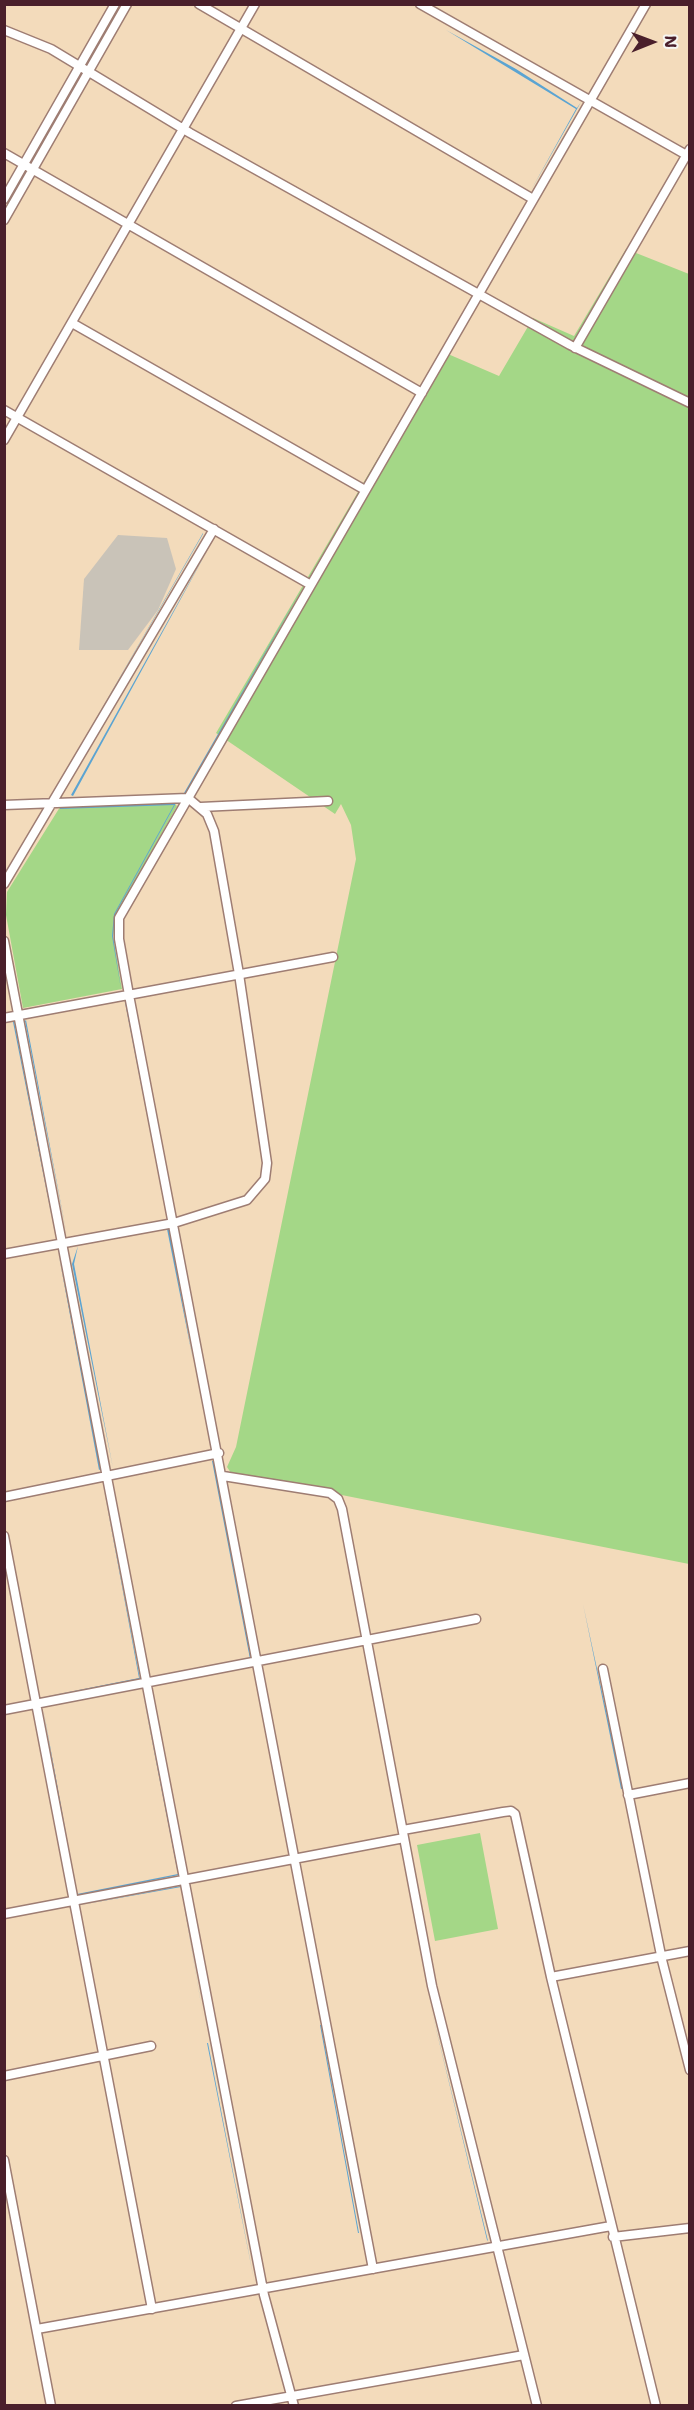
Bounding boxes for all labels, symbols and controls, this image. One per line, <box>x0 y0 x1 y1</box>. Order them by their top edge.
north arrow <box>622 12 682 72</box>
text: N <box>660 35 681 48</box>

